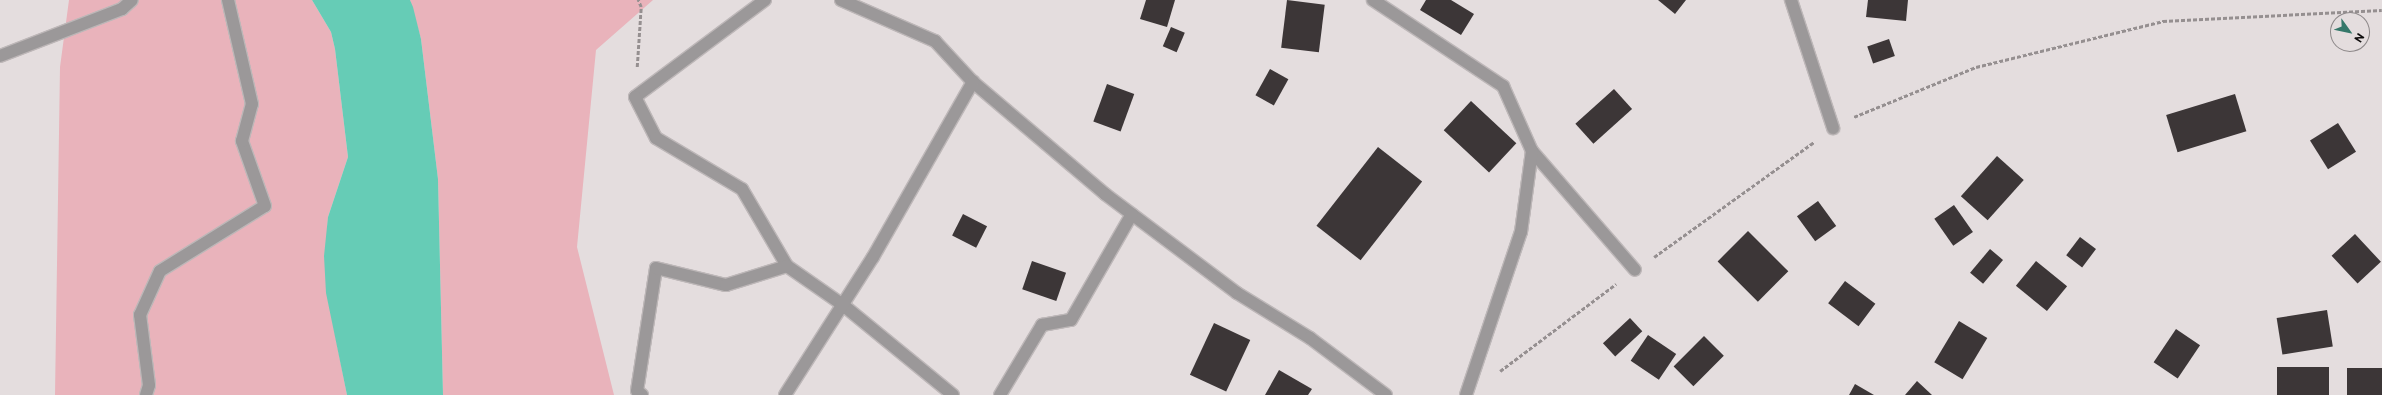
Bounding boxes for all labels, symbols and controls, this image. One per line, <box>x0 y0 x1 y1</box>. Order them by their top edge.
north arrow <box>2330 12 2370 52</box>
text: N <box>2352 31 2367 45</box>

